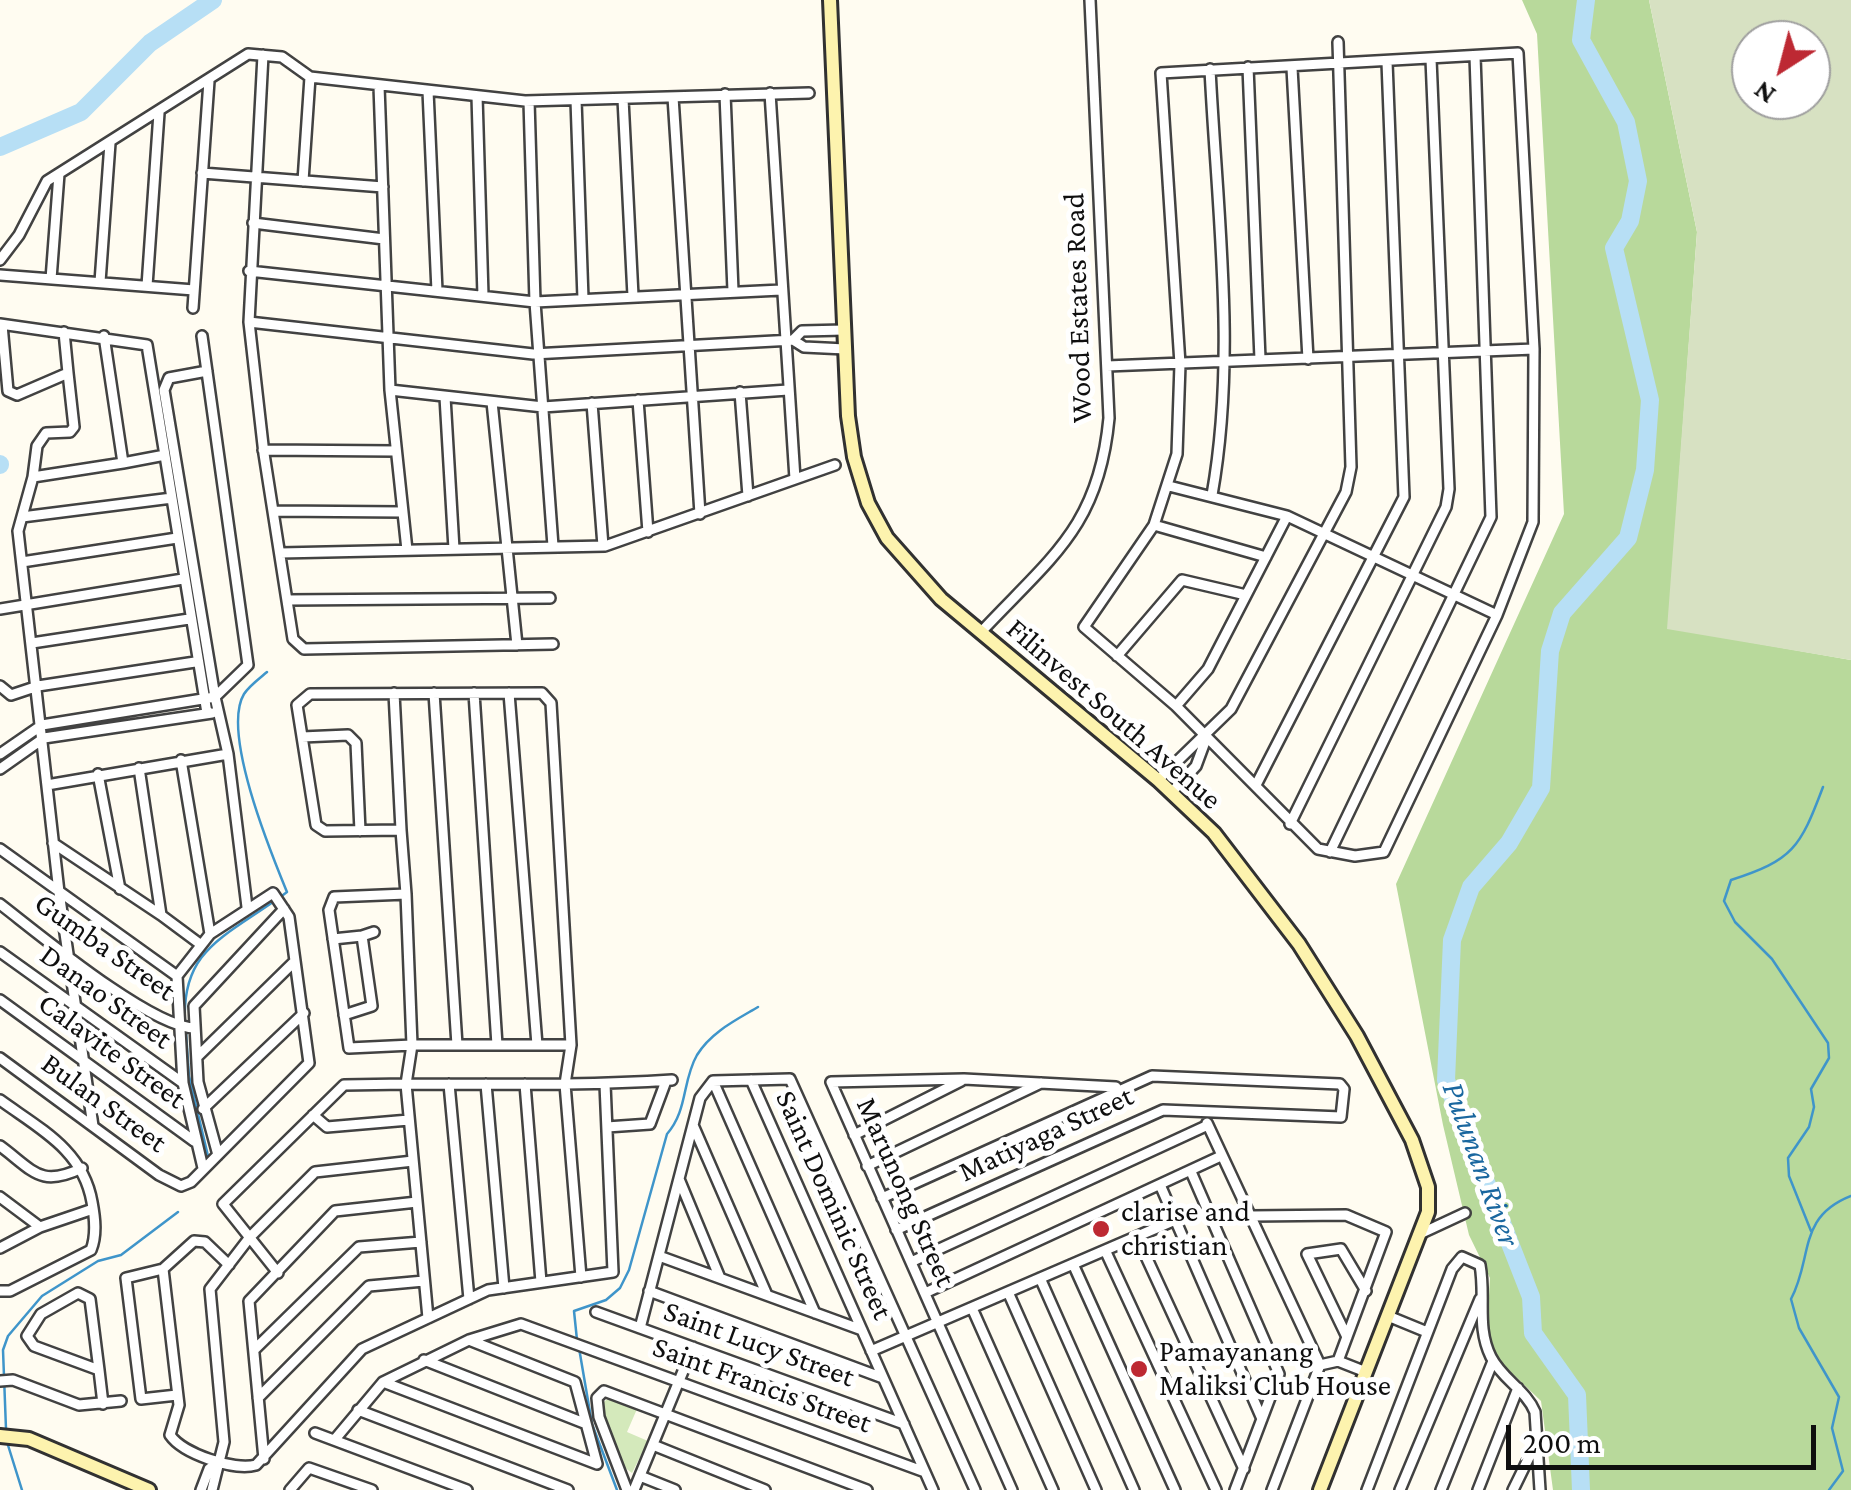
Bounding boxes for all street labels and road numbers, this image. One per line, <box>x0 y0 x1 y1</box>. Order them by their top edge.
street label: Wood Estates Road <box>1056 192 1100 424</box>
street label: Filinvest South Avenue <box>999 611 1229 817</box>
street label: Gumba Street <box>27 885 183 1009</box>
street label: Danao Street <box>33 937 179 1057</box>
street label: Calavite Street <box>31 985 193 1117</box>
street label: Bulan Street <box>34 1045 174 1161</box>
street label: Matiyaga Street <box>953 1078 1139 1190</box>
street label: Saint Dominic Street <box>767 1085 901 1325</box>
street label: Marunong Street <box>848 1092 964 1292</box>
street label: Saint Lucy Street <box>659 1293 859 1395</box>
street label: Saint Francis Street <box>648 1329 876 1441</box>

